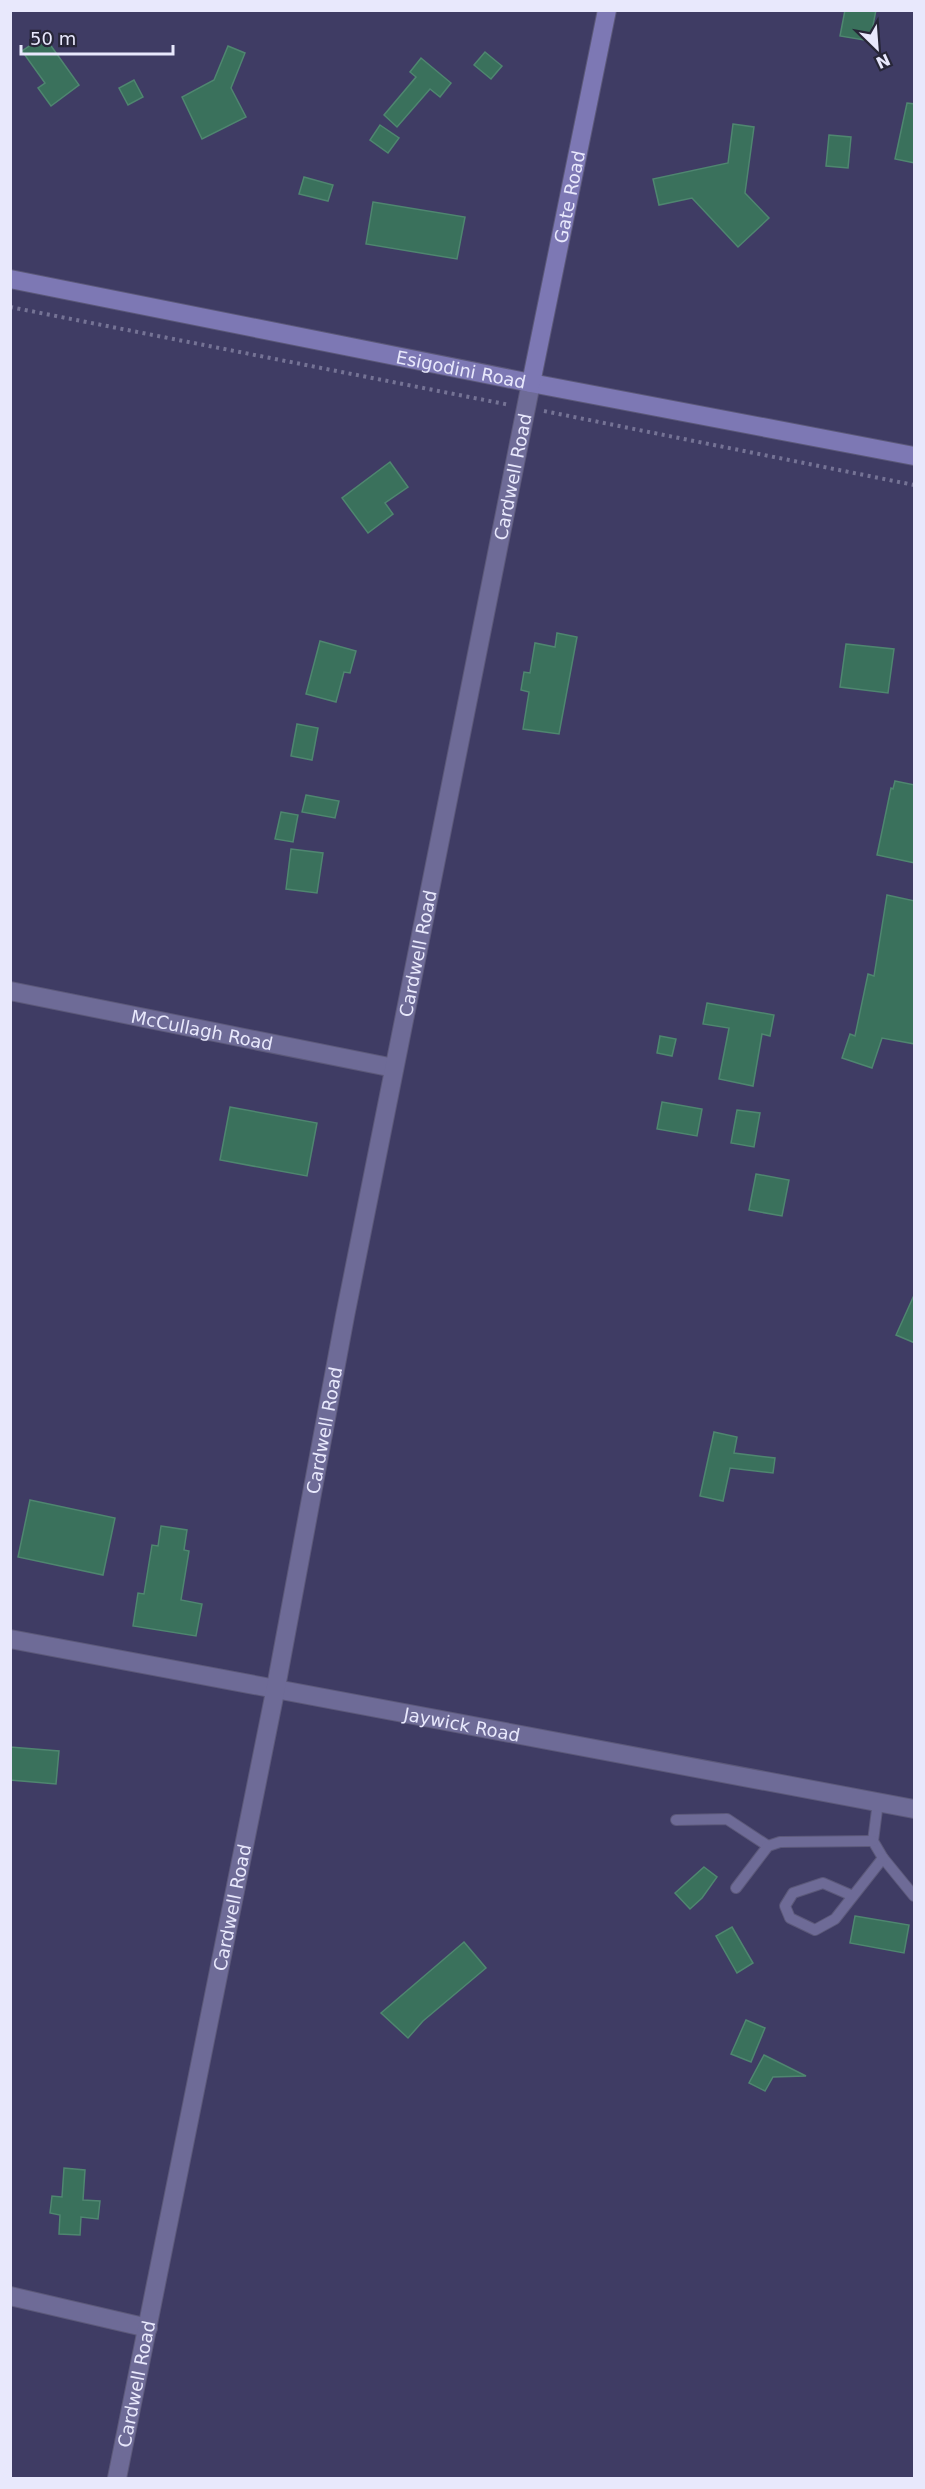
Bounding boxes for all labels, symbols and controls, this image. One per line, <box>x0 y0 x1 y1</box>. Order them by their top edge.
scale bar <box>21 18 172 56</box>
north arrow <box>847 18 907 78</box>
text: 50 m <box>30 28 76 49</box>
text: N <box>873 50 893 73</box>
street label: Gate Road <box>549 149 589 245</box>
street label: Esigodini Road <box>394 346 528 392</box>
street label: Cardwell Road <box>489 411 535 542</box>
street label: Cardwell Road <box>394 888 440 1019</box>
street label: McCullagh Road <box>129 1005 275 1054</box>
street label: Cardwell Road <box>302 1365 346 1496</box>
street label: Jaywick Road <box>401 1703 522 1745</box>
street label: Cardwell Road <box>209 1842 255 1973</box>
street label: Cardwell Road <box>113 2319 159 2449</box>

